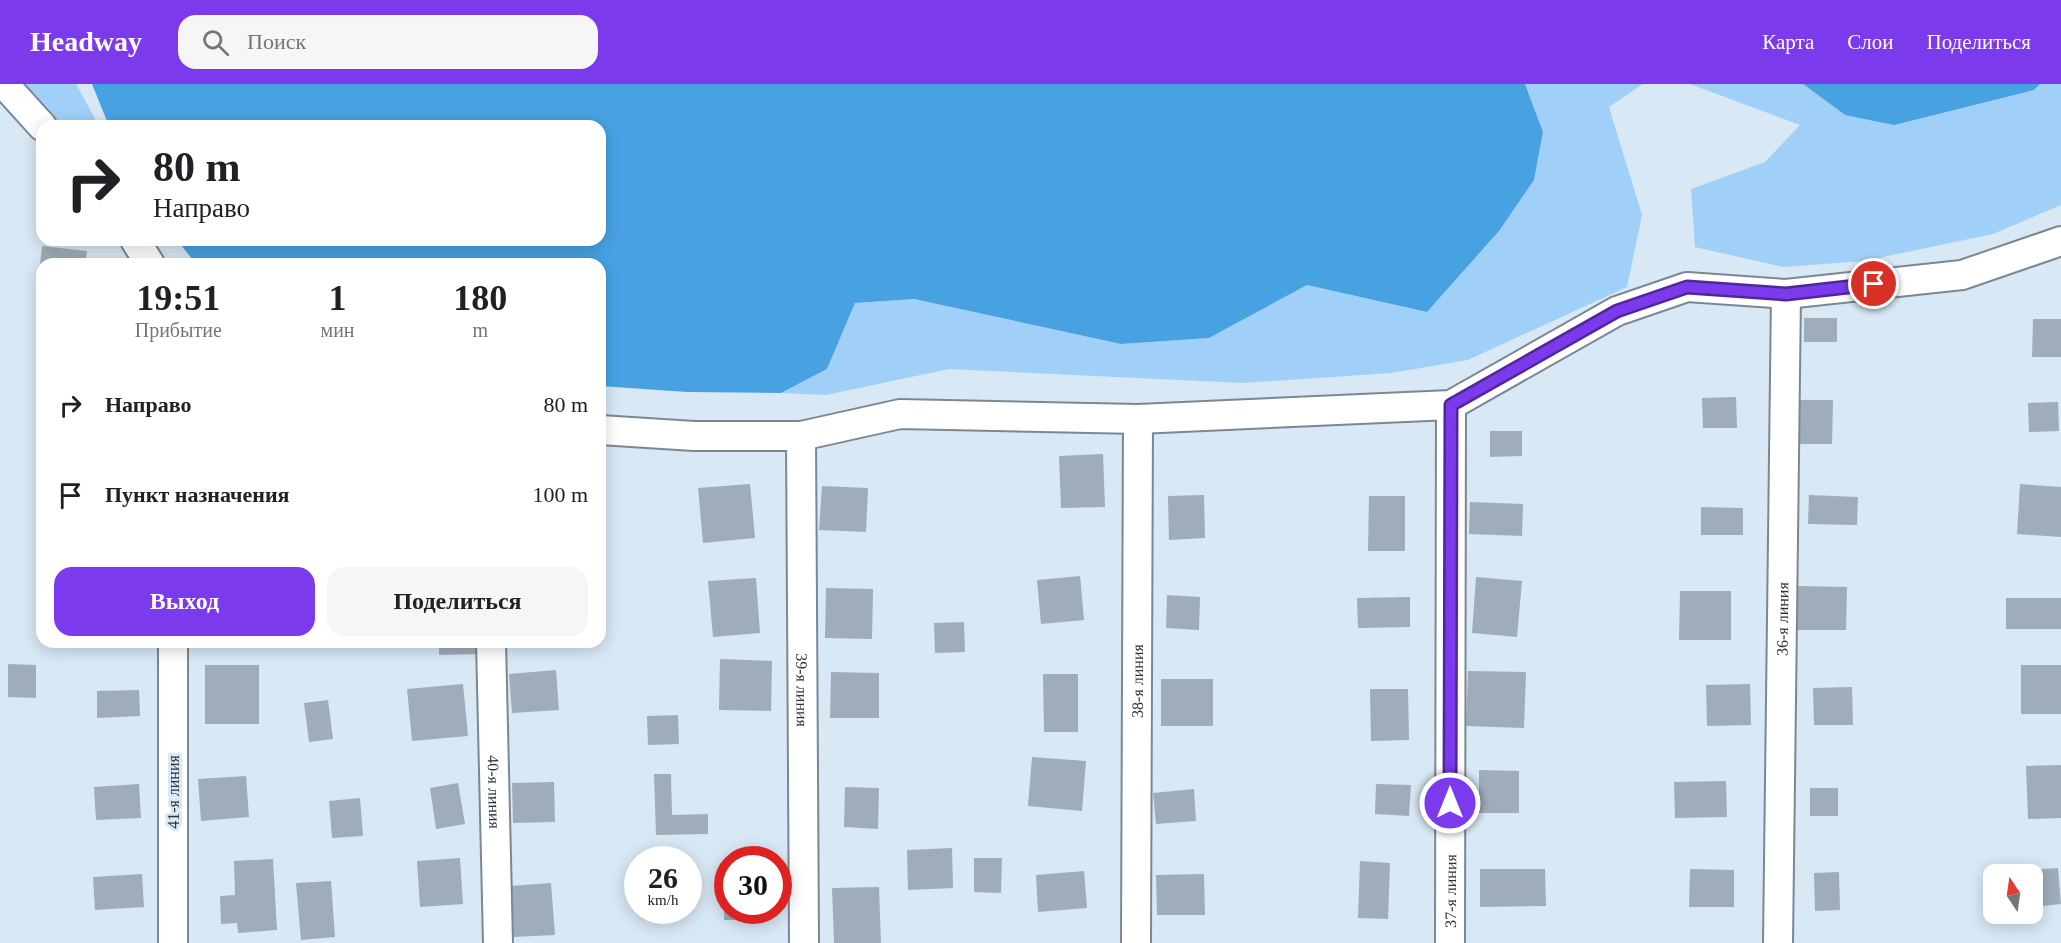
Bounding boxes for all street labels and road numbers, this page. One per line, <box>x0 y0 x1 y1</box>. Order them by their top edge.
street label: 36-я линия <box>1773 581 1791 656</box>
street label: 38-я линия <box>1128 643 1146 718</box>
street label: 39-я линия <box>794 653 811 728</box>
street label: 41-я линия <box>165 755 182 829</box>
street label: 40-я линия <box>485 755 504 830</box>
street label: 37-я линия <box>1442 853 1459 928</box>

